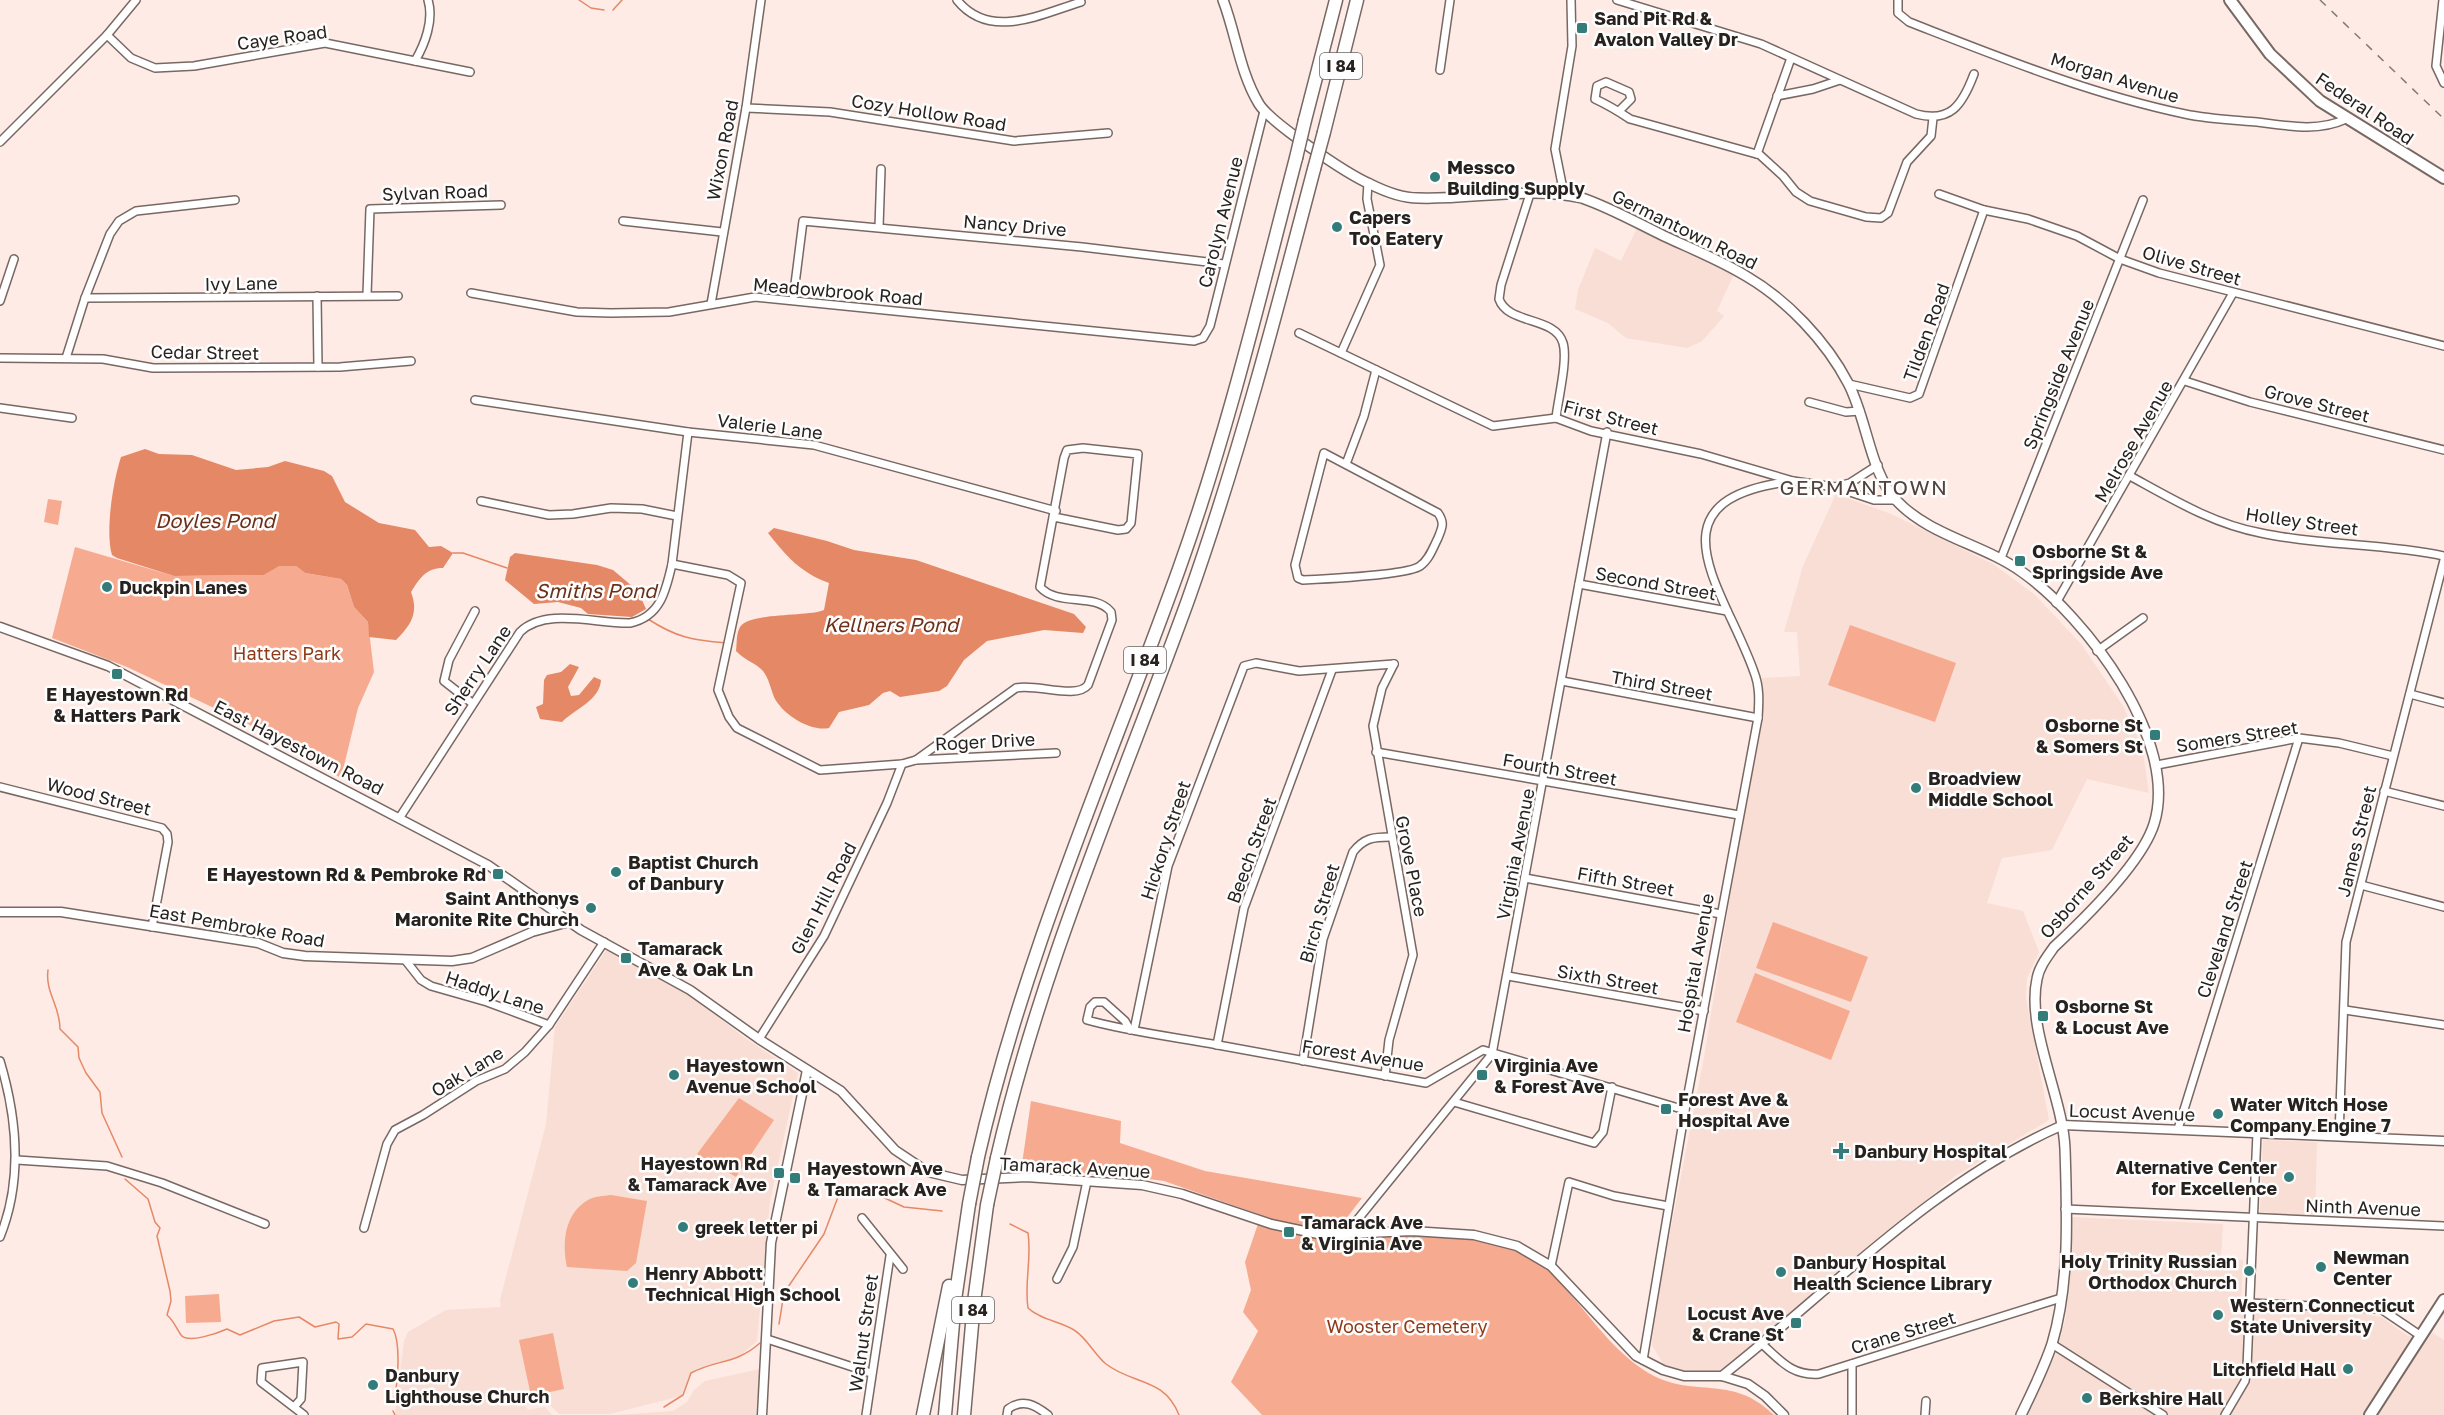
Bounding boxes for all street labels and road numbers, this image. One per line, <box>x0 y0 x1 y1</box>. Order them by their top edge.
street label: Caye Road <box>236 20 328 54</box>
street label: Morgan Avenue <box>2048 47 2182 107</box>
road number: I 84 <box>1320 53 1362 79</box>
street label: Federal Road <box>2312 67 2418 149</box>
street label: Cozy Hollow Road <box>850 89 1008 135</box>
street label: Wixon Road <box>701 98 743 202</box>
street label: Carolyn Avenue <box>1193 154 1247 290</box>
street label: Sylvan Road <box>382 179 488 205</box>
street label: Germantown Road <box>1609 184 1761 274</box>
street label: Nancy Drive <box>962 210 1068 240</box>
street label: Olive Street <box>2140 240 2244 290</box>
street label: Ivy Lane <box>204 271 278 295</box>
street label: Meadowbrook Road <box>752 273 924 309</box>
street label: Tilden Road <box>1898 280 1954 384</box>
street label: Springside Avenue <box>2018 295 2098 453</box>
street label: Cedar Street <box>150 340 260 364</box>
street label: Melrose Avenue <box>2089 376 2177 506</box>
street label: Grove Street <box>2262 379 2372 427</box>
street label: First Street <box>1561 395 1661 439</box>
street label: Valerie Lane <box>716 409 824 443</box>
street label: Holley Street <box>2244 502 2360 540</box>
street label: Second Street <box>1594 562 1718 604</box>
street label: Sherry Lane <box>439 621 515 719</box>
road number: I 84 <box>1124 647 1166 673</box>
street label: Third Street <box>1609 665 1715 705</box>
street label: East Hayestown Road <box>210 695 388 799</box>
street label: Somers Street <box>2175 716 2299 756</box>
street label: Roger Drive <box>934 727 1036 755</box>
street label: Fourth Street <box>1501 748 1619 790</box>
street label: Wood Street <box>44 772 154 820</box>
street label: Hickory Street <box>1135 777 1195 903</box>
street label: James Street <box>2332 783 2380 899</box>
street label: Virginia Avenue <box>1491 786 1539 922</box>
street label: Beech Street <box>1222 794 1280 906</box>
street label: Grove Place <box>1391 814 1433 918</box>
street label: Osborne Street <box>2035 829 2137 943</box>
street label: Glen Hill Road <box>785 838 861 958</box>
street label: Cleveland Street <box>2191 857 2257 1001</box>
street label: Birch Street <box>1294 861 1344 965</box>
street label: Fifth Street <box>1576 862 1676 900</box>
street label: Hospital Avenue <box>1672 892 1718 1034</box>
street label: East Pembroke Road <box>148 899 326 951</box>
street label: Sixth Street <box>1556 959 1660 999</box>
street label: Haddy Lane <box>443 966 547 1018</box>
street label: Forest Avenue <box>1300 1034 1426 1076</box>
street label: Oak Lane <box>427 1041 507 1101</box>
street label: Locust Avenue <box>2068 1099 2196 1125</box>
street label: Tamarack Avenue <box>999 1152 1151 1182</box>
street label: Ninth Avenue <box>2305 1194 2421 1220</box>
street label: Walnut Street <box>844 1272 882 1394</box>
road number: I 84 <box>952 1297 994 1323</box>
street label: Crane Street <box>1848 1306 1958 1358</box>

